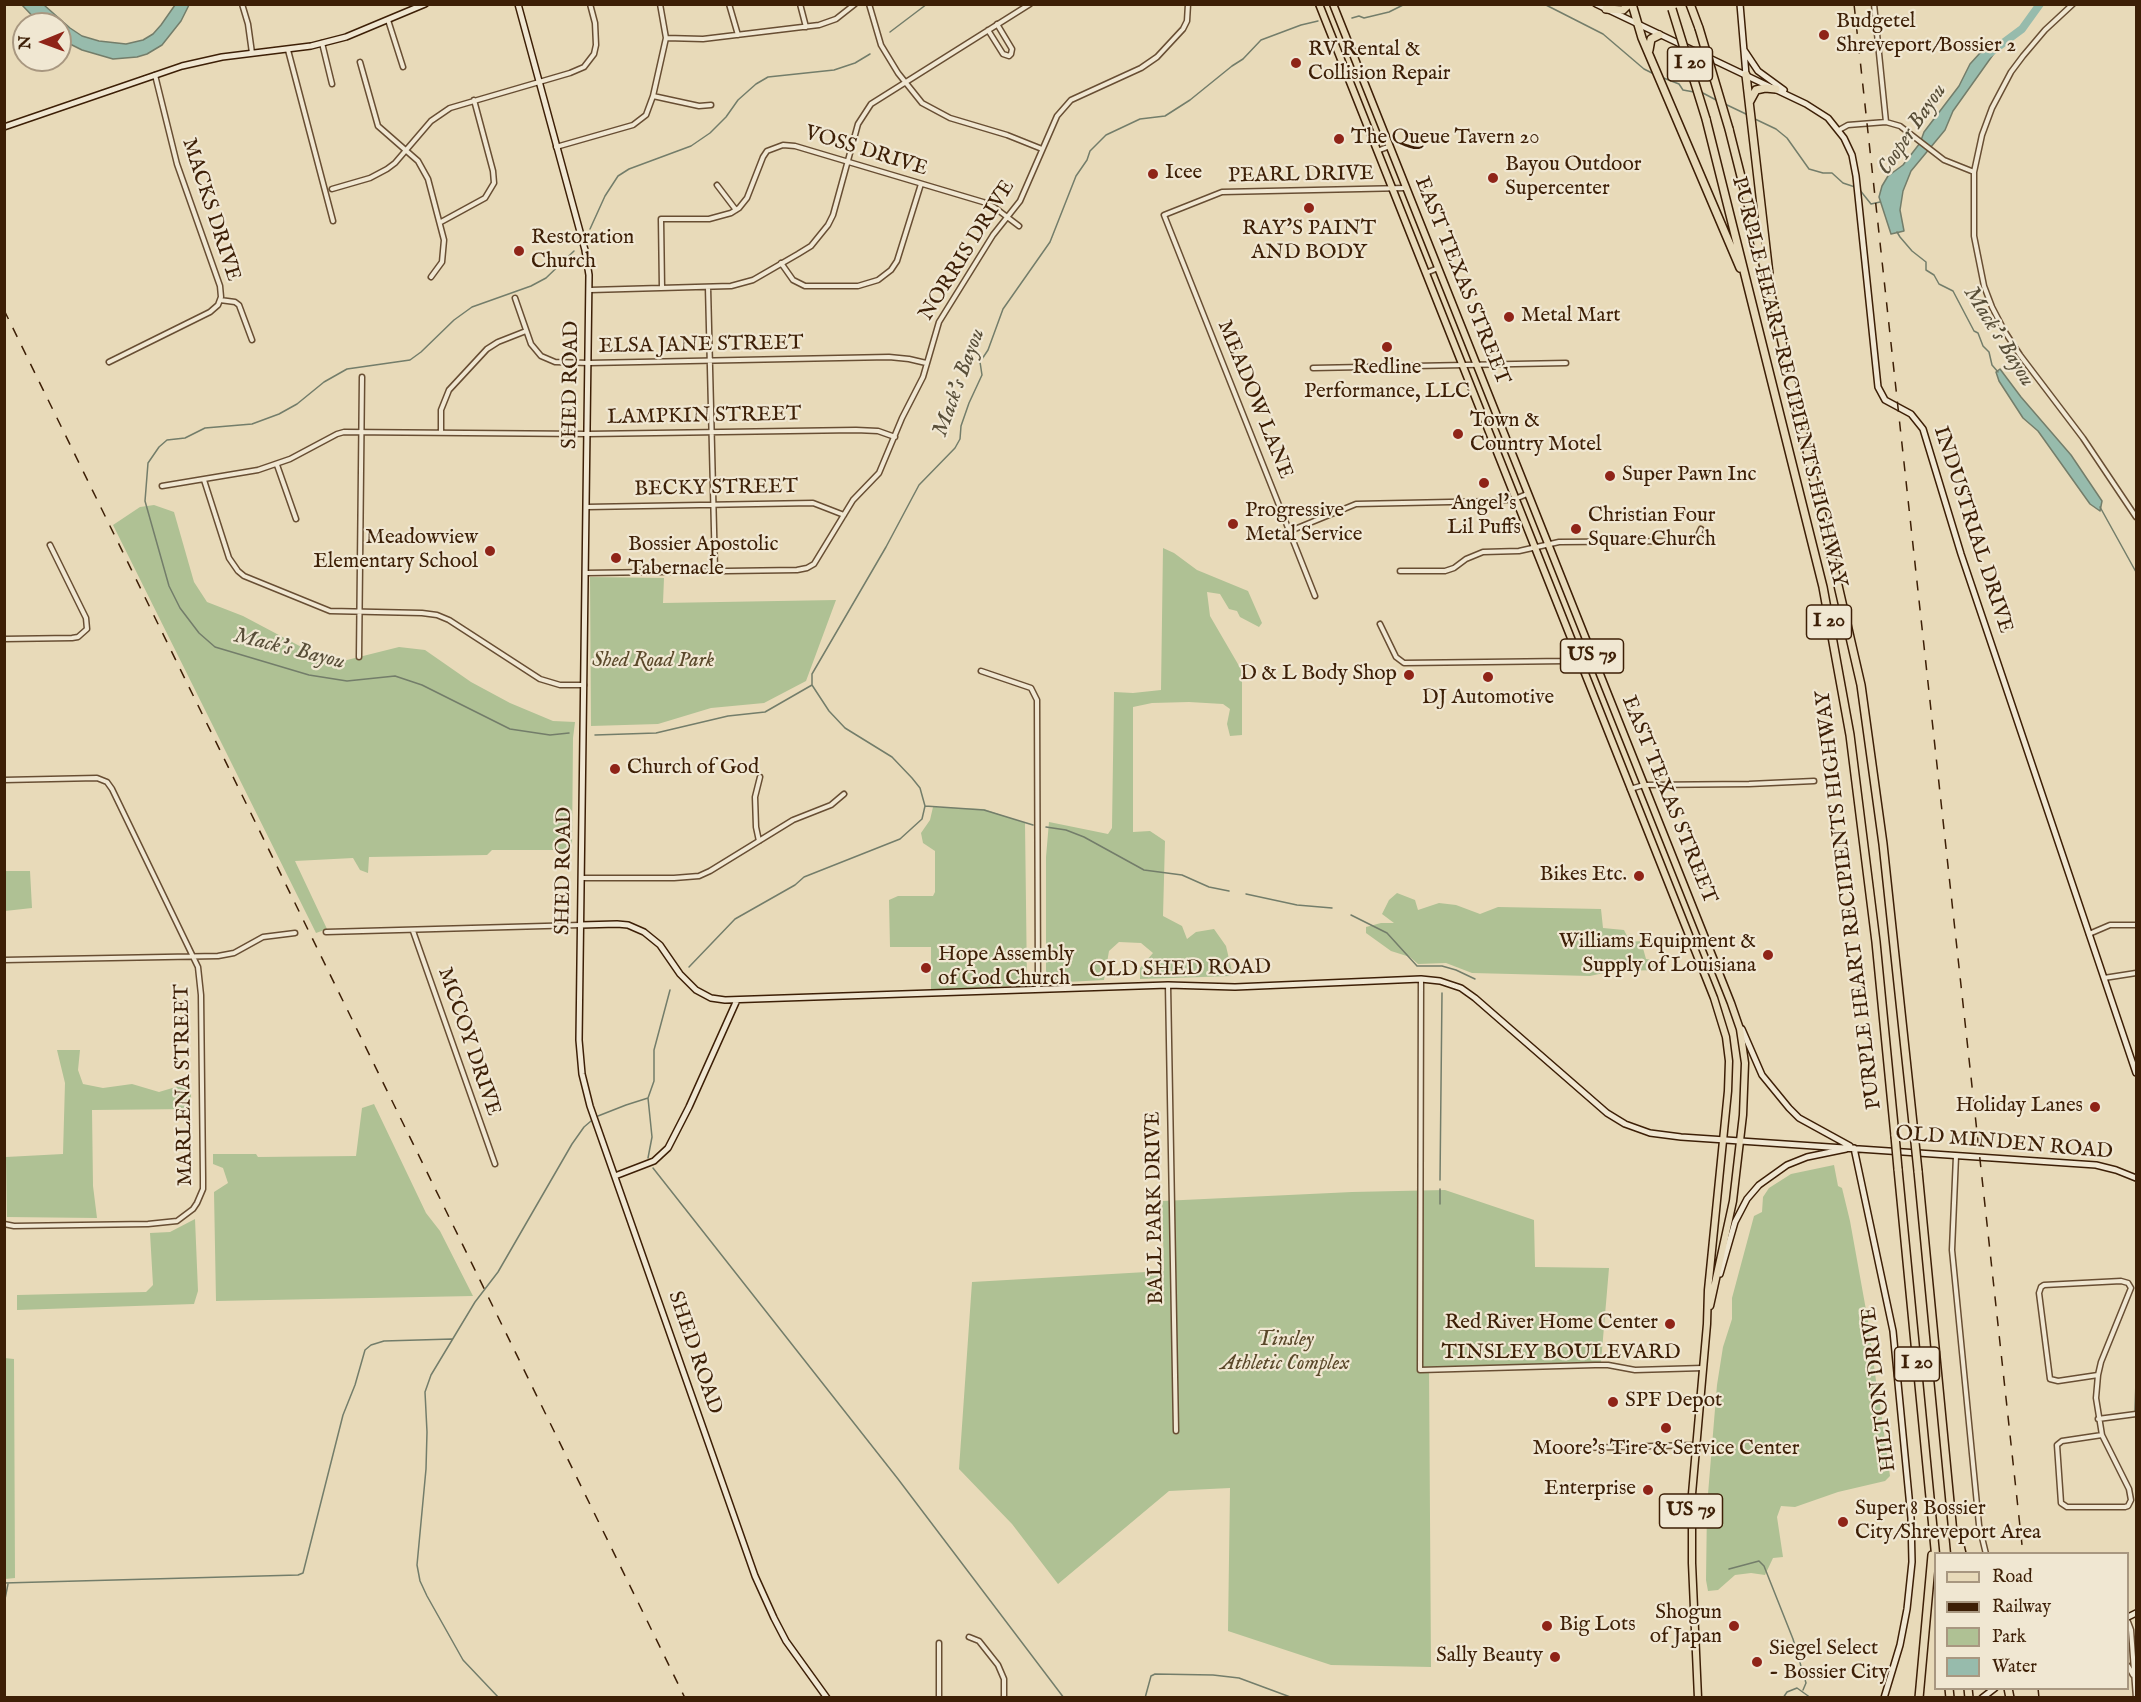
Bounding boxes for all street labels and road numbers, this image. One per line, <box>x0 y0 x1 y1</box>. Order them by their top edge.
road number: I 20 <box>1668 47 1712 81</box>
street label: VOSS DRIVE <box>802 121 930 183</box>
street label: MACKS DRIVE <box>175 135 245 285</box>
street label: PEARL DRIVE <box>1228 162 1374 190</box>
street label: EAST TEXAS STREET <box>1408 173 1514 389</box>
street label: PURPLE HEART RECIPIENTS HIGHWAY <box>1725 174 1851 590</box>
street label: NORRIS DRIVE <box>915 176 1021 326</box>
street label: MEADOW LANE <box>1211 317 1297 483</box>
street label: SHED ROAD <box>558 321 586 449</box>
street label: ELSA JANE STREET <box>598 332 804 360</box>
street label: LAMPKIN STREET <box>607 403 801 431</box>
street label: INDUSTRIAL DRIVE <box>1927 423 2017 637</box>
street label: BECKY STREET <box>634 475 798 503</box>
road number: I 20 <box>1806 605 1852 639</box>
road number: US 79 <box>1560 639 1624 673</box>
street label: PURPLE HEART RECIPIENTS HIGHWAY <box>1812 689 1888 1111</box>
street label: EAST TEXAS STREET <box>1615 692 1721 908</box>
street label: SHED ROAD <box>551 807 579 935</box>
street label: OLD SHED ROAD <box>1089 956 1271 984</box>
street label: MCCOY DRIVE <box>431 965 505 1119</box>
street label: MARLENA STREET <box>171 984 199 1186</box>
street label: BALL PARK DRIVE <box>1142 1111 1170 1305</box>
street label: OLD MINDEN ROAD <box>1894 1122 2114 1166</box>
street label: SHED ROAD <box>661 1288 727 1418</box>
street label: HILTON DRIVE <box>1857 1305 1903 1473</box>
street label: TINSLEY BOULEVARD <box>1442 1341 1680 1367</box>
road number: I 20 <box>1894 1347 1940 1381</box>
road number: US 79 <box>1660 1494 1722 1528</box>

